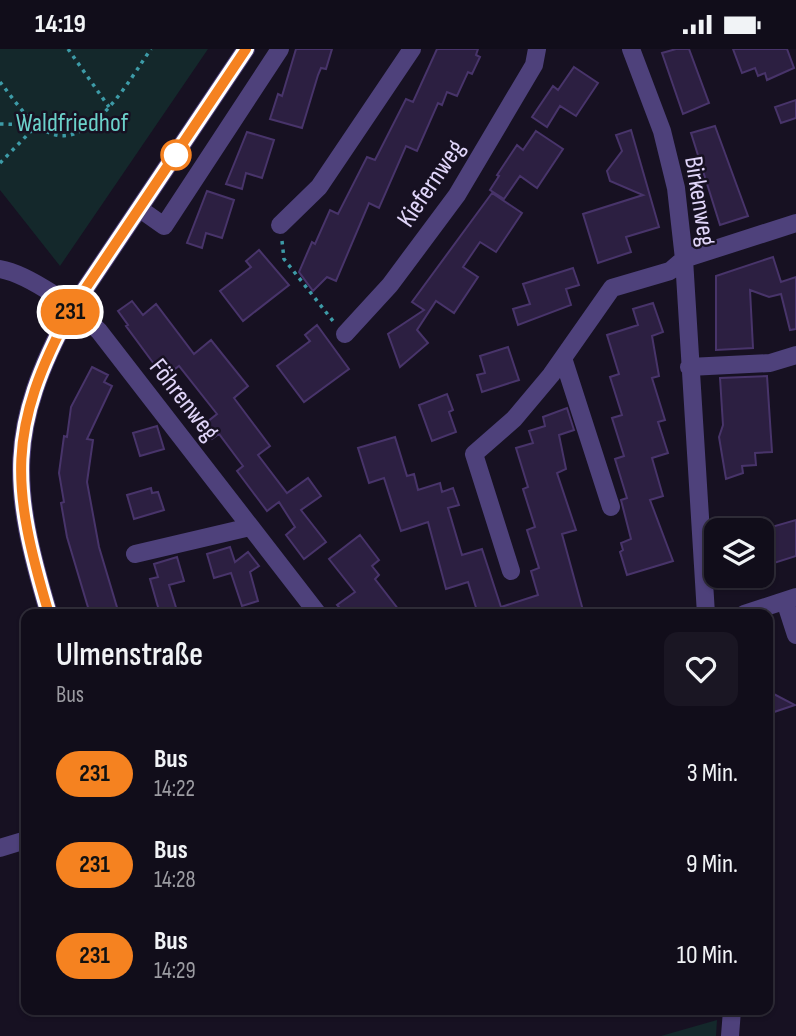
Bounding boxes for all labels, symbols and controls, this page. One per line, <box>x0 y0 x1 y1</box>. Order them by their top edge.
text: 14:19 <box>35 9 86 40</box>
park label: Waldfriedhof <box>16 108 129 139</box>
street label: Kiefernweg <box>391 134 472 233</box>
unlabelled marker <box>161 140 191 170</box>
street label: Birkenweg <box>677 154 722 248</box>
line badge: 231 <box>30 289 110 335</box>
text: 231 <box>55 297 85 326</box>
street label: Föhrenweg <box>142 353 225 447</box>
map controls <box>704 518 774 588</box>
button: layers <box>704 518 774 588</box>
button: heart <box>664 632 738 706</box>
text: Ulmenstraße <box>56 635 203 675</box>
text: Bus <box>56 681 84 709</box>
text: Bus <box>154 744 188 775</box>
text: 3 Min. <box>687 758 738 789</box>
text: 231 <box>79 759 110 788</box>
text: 14:22 <box>154 775 195 803</box>
text: Bus <box>154 835 188 866</box>
text: 9 Min. <box>686 849 738 880</box>
text: 231 <box>79 850 110 879</box>
text: 14:28 <box>154 866 196 894</box>
text: Bus <box>154 926 188 957</box>
text: 10 Min. <box>677 940 738 971</box>
text: 231 <box>79 941 110 970</box>
text: 14:29 <box>154 957 196 985</box>

